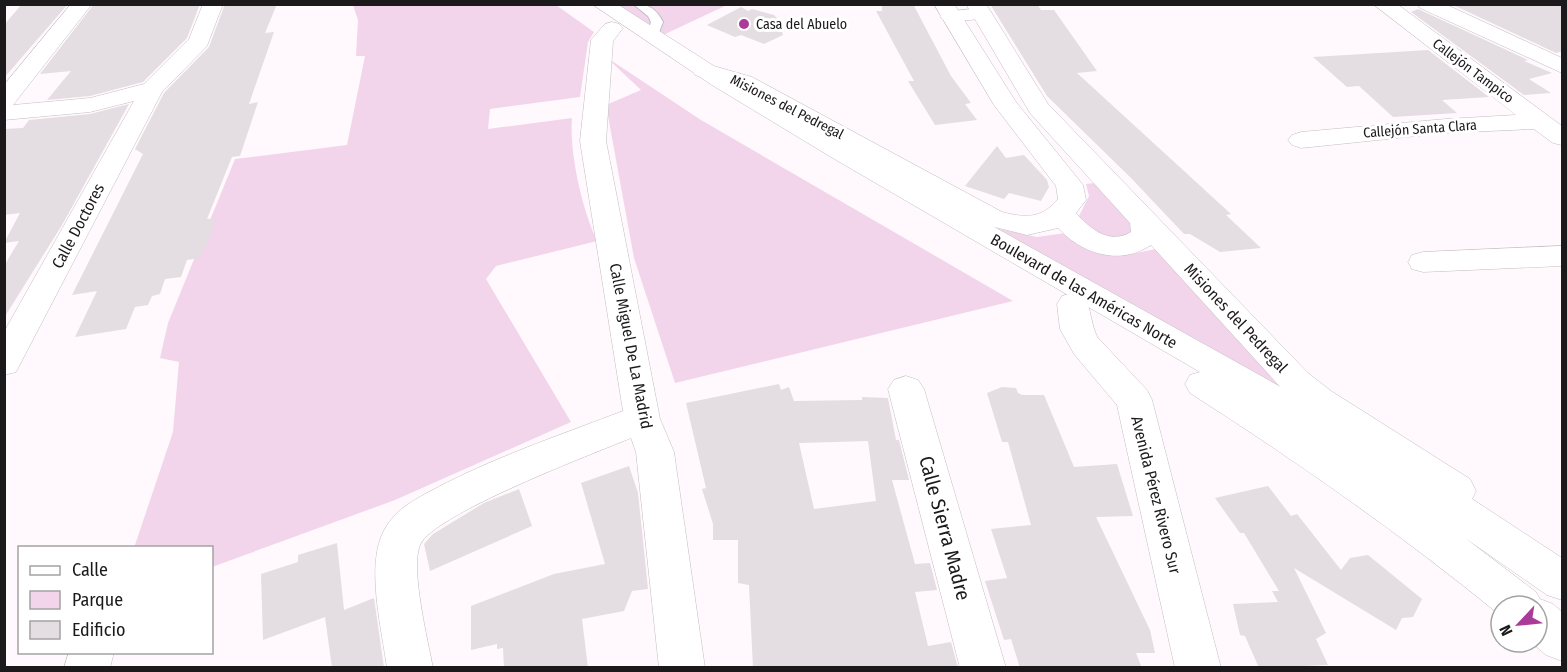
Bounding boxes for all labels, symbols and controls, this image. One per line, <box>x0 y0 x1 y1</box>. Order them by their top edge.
place label: Casa del Abuelo <box>756 16 847 33</box>
marker: Casa del Abuelo <box>737 17 751 31</box>
street label: Callejón Tampico <box>1429 35 1517 107</box>
street label: Misiones del Pedregal <box>728 71 847 143</box>
street label: Callejón Santa Clara <box>1363 117 1478 141</box>
street label: Calle Doctores <box>48 180 108 272</box>
street label: Boulevard de las Américas Norte <box>987 230 1181 352</box>
street label: Misiones del Pedregal <box>1180 259 1292 377</box>
street label: Calle Miguel De La Madrid <box>606 262 656 430</box>
street label: Avenida Pérez Rivero Sur <box>1127 414 1185 576</box>
street label: Calle Sierra Madre <box>914 453 976 603</box>
legend <box>18 546 213 654</box>
text: Calle <box>72 559 108 581</box>
text: Parque <box>72 589 123 611</box>
north arrow <box>1489 594 1549 654</box>
text: Edificio <box>72 619 125 641</box>
text: N <box>1495 622 1517 639</box>

